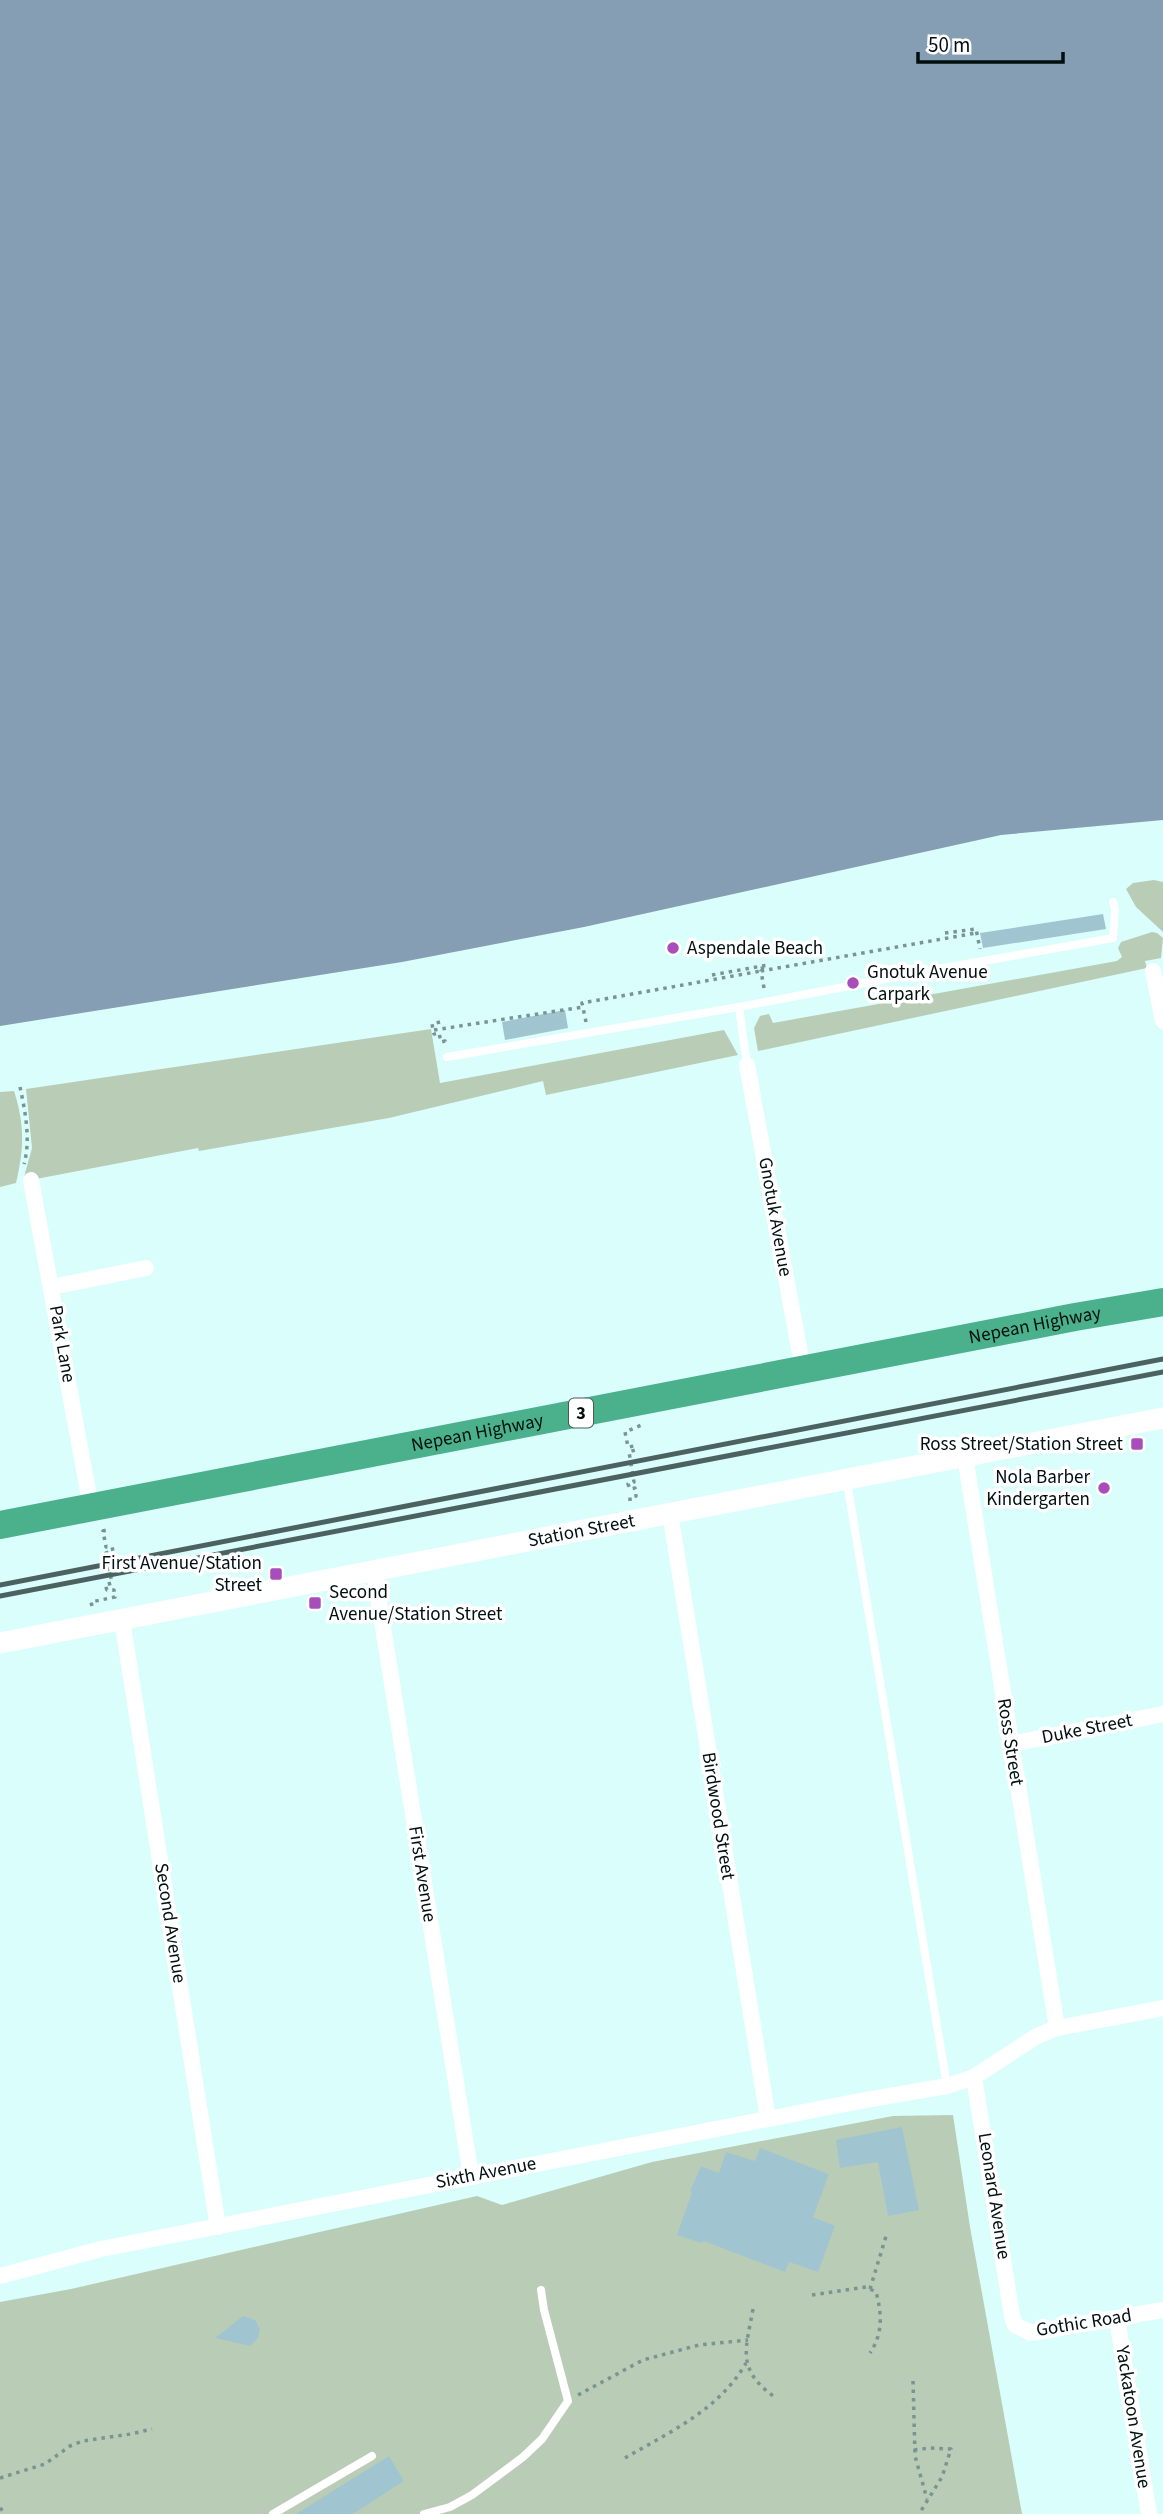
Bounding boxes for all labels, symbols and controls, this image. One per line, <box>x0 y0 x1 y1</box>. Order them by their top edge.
scale bar <box>918 21 1063 65</box>
text: 50 m <box>928 30 970 60</box>
place label: Aspendale Beach <box>687 935 823 962</box>
marker: Aspendale Beach <box>665 940 681 956</box>
place label: Gnotuk Avenue Carpark <box>867 959 988 1008</box>
marker: Gnotuk Avenue Carpark <box>845 975 861 991</box>
street label: Gnotuk Avenue <box>751 1155 799 1279</box>
street label: Nepean Highway <box>966 1299 1103 1351</box>
street label: Park Lane <box>42 1303 82 1385</box>
road number: 3 <box>569 1398 593 1428</box>
street label: Nepean Highway <box>409 1407 546 1459</box>
place label: Ross Street/Station Street <box>920 1431 1124 1458</box>
marker: Ross Street/Station Street <box>1129 1436 1145 1452</box>
place label: Nola Barber Kindergarten <box>986 1464 1090 1513</box>
marker: Nola Barber Kindergarten <box>1096 1480 1112 1496</box>
street label: Station Street <box>525 1507 638 1554</box>
place label: First Avenue/Station Street <box>102 1550 263 1599</box>
marker: First Avenue/Station Street <box>268 1566 284 1582</box>
place label: Second Avenue/Station Street <box>329 1579 503 1628</box>
marker: Second Avenue/Station Street <box>307 1595 323 1611</box>
street label: Ross Street <box>990 1696 1030 1788</box>
street label: Duke Street <box>1039 1707 1135 1751</box>
street label: Birdwood Street <box>695 1750 742 1882</box>
street label: First Avenue <box>401 1824 443 1924</box>
street label: Second Avenue <box>147 1861 193 1985</box>
street label: Leonard Avenue <box>971 2131 1017 2261</box>
street label: Sixth Avenue <box>433 2150 539 2196</box>
street label: Gothic Road <box>1034 2302 1134 2344</box>
street label: Yackatoon Avenue <box>1108 2343 1158 2490</box>

